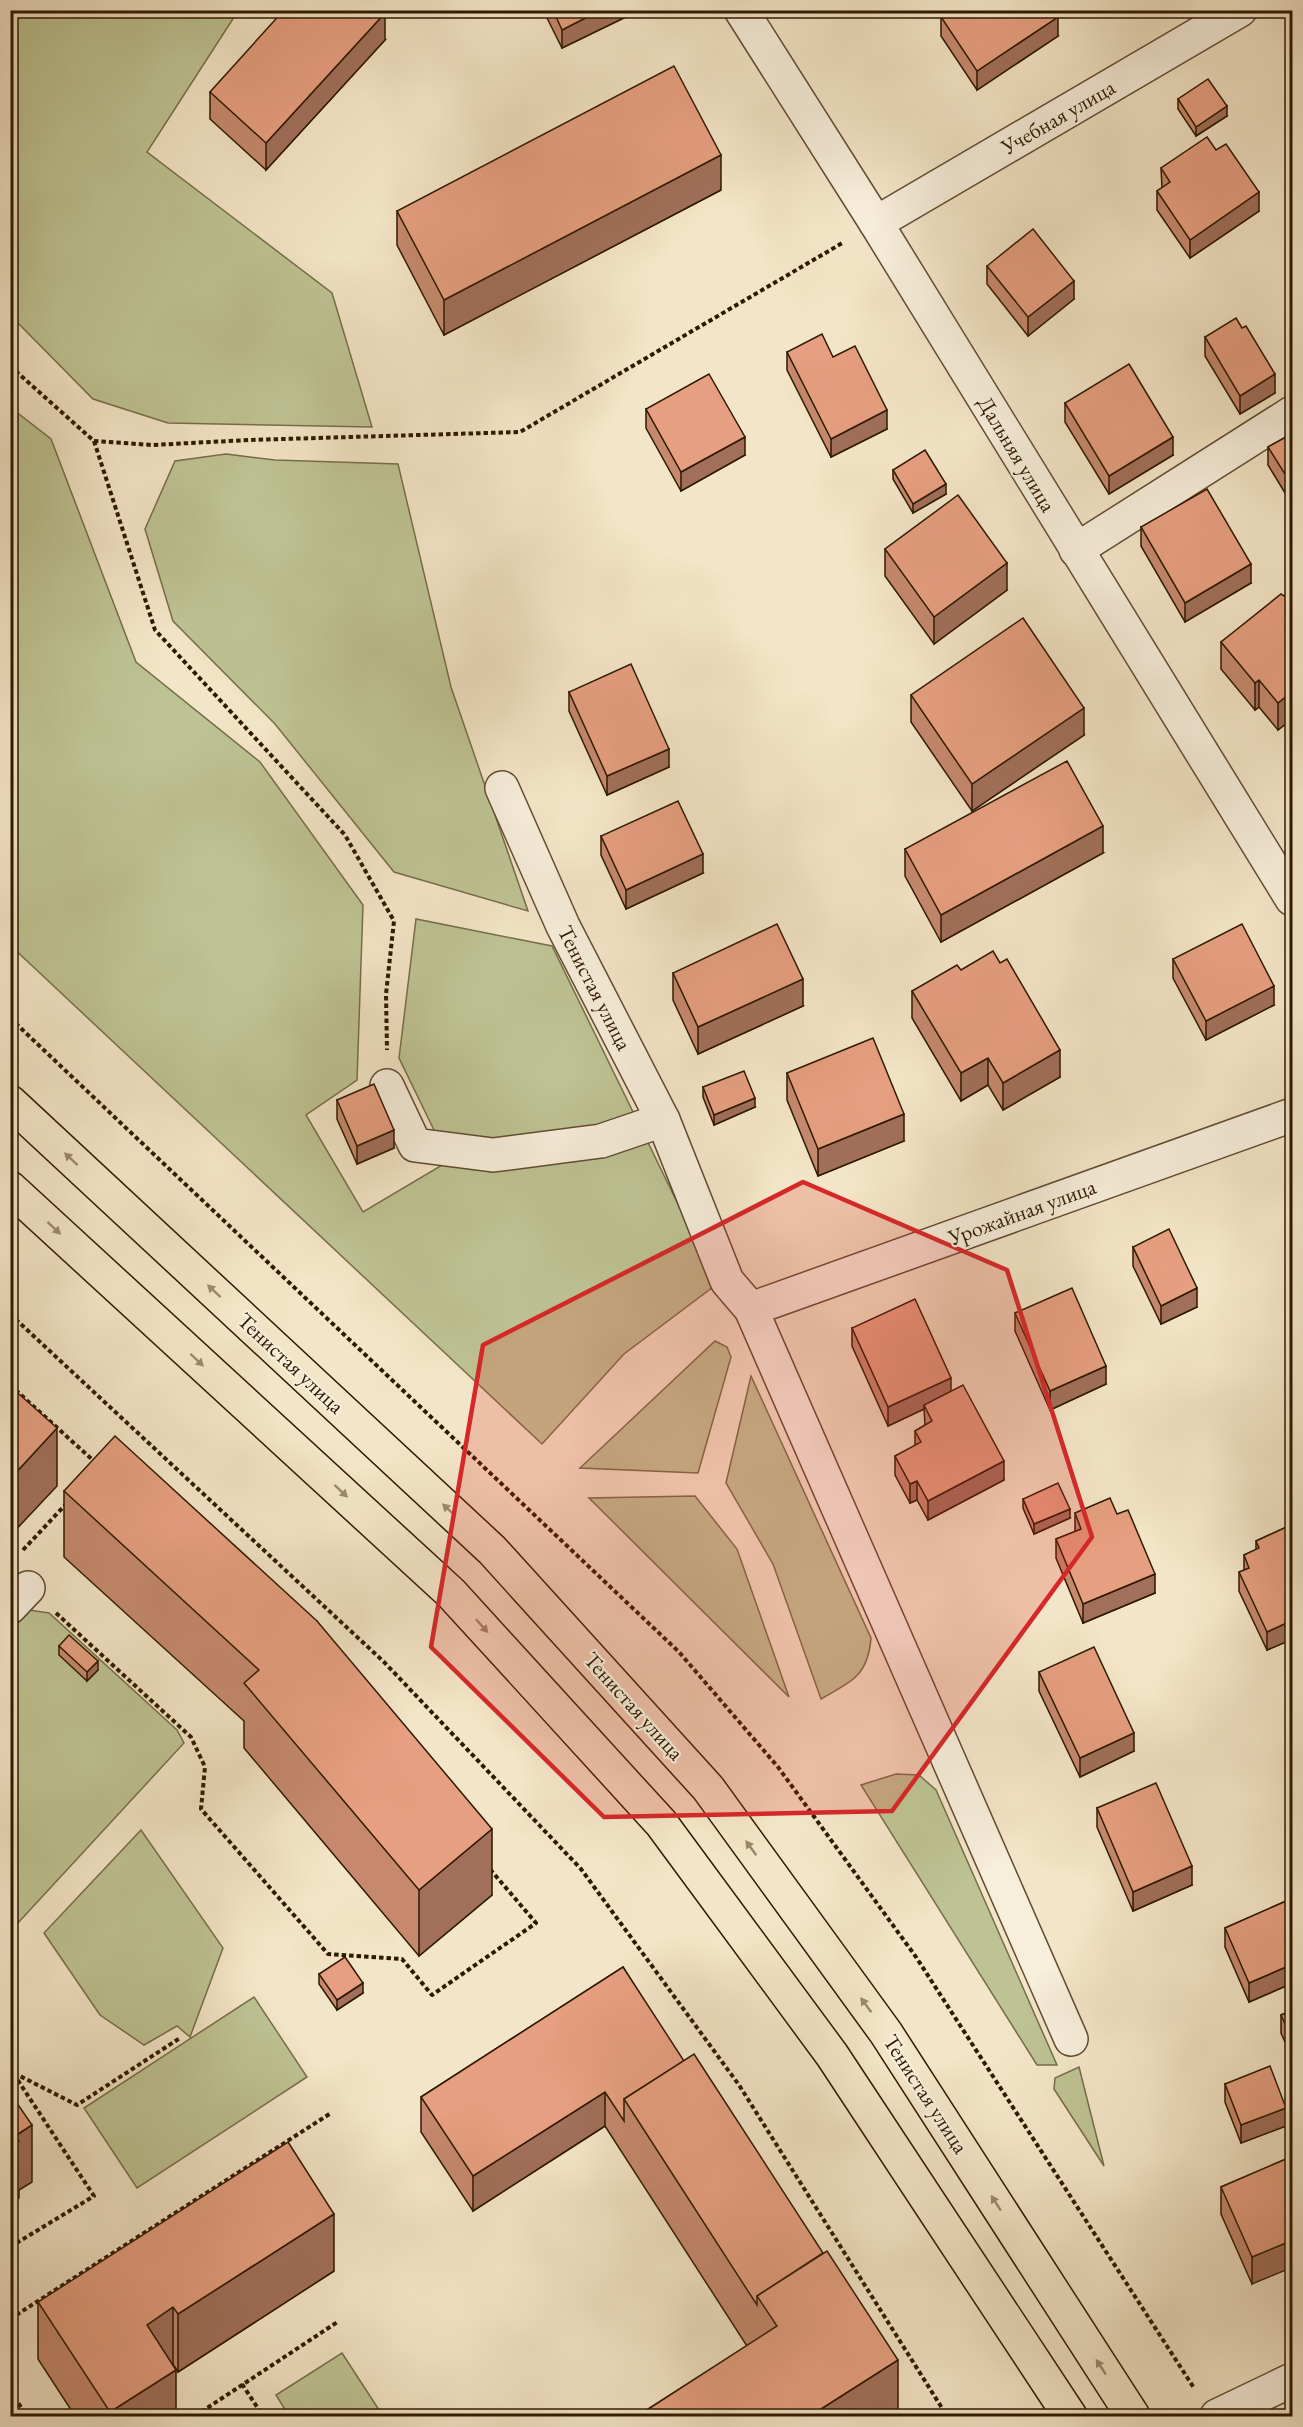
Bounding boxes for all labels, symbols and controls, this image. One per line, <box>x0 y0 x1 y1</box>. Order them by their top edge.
street label: Учебная улица <box>995 73 1120 162</box>
street label: Дальняя улица <box>971 391 1063 518</box>
street label: Тенистая улица <box>551 921 639 1056</box>
one-way arrow <box>65 1152 79 1166</box>
street label: Урожайная улица <box>943 1172 1100 1252</box>
one-way arrow <box>46 1221 61 1235</box>
one-way arrow <box>207 1285 222 1298</box>
street label: Тенистая улица <box>231 1306 351 1420</box>
one-way arrow <box>190 1352 204 1366</box>
one-way arrow <box>334 1484 348 1498</box>
one-way arrow <box>442 1503 457 1517</box>
one-way arrow <box>474 1619 488 1633</box>
street label: Тенистая улица <box>578 1646 691 1767</box>
one-way arrow <box>745 1840 757 1856</box>
one-way arrow <box>860 1998 872 2014</box>
street label: Тенистая улица <box>877 2029 975 2159</box>
one-way arrow <box>990 2196 1002 2212</box>
one-way arrow <box>1096 2359 1107 2375</box>

